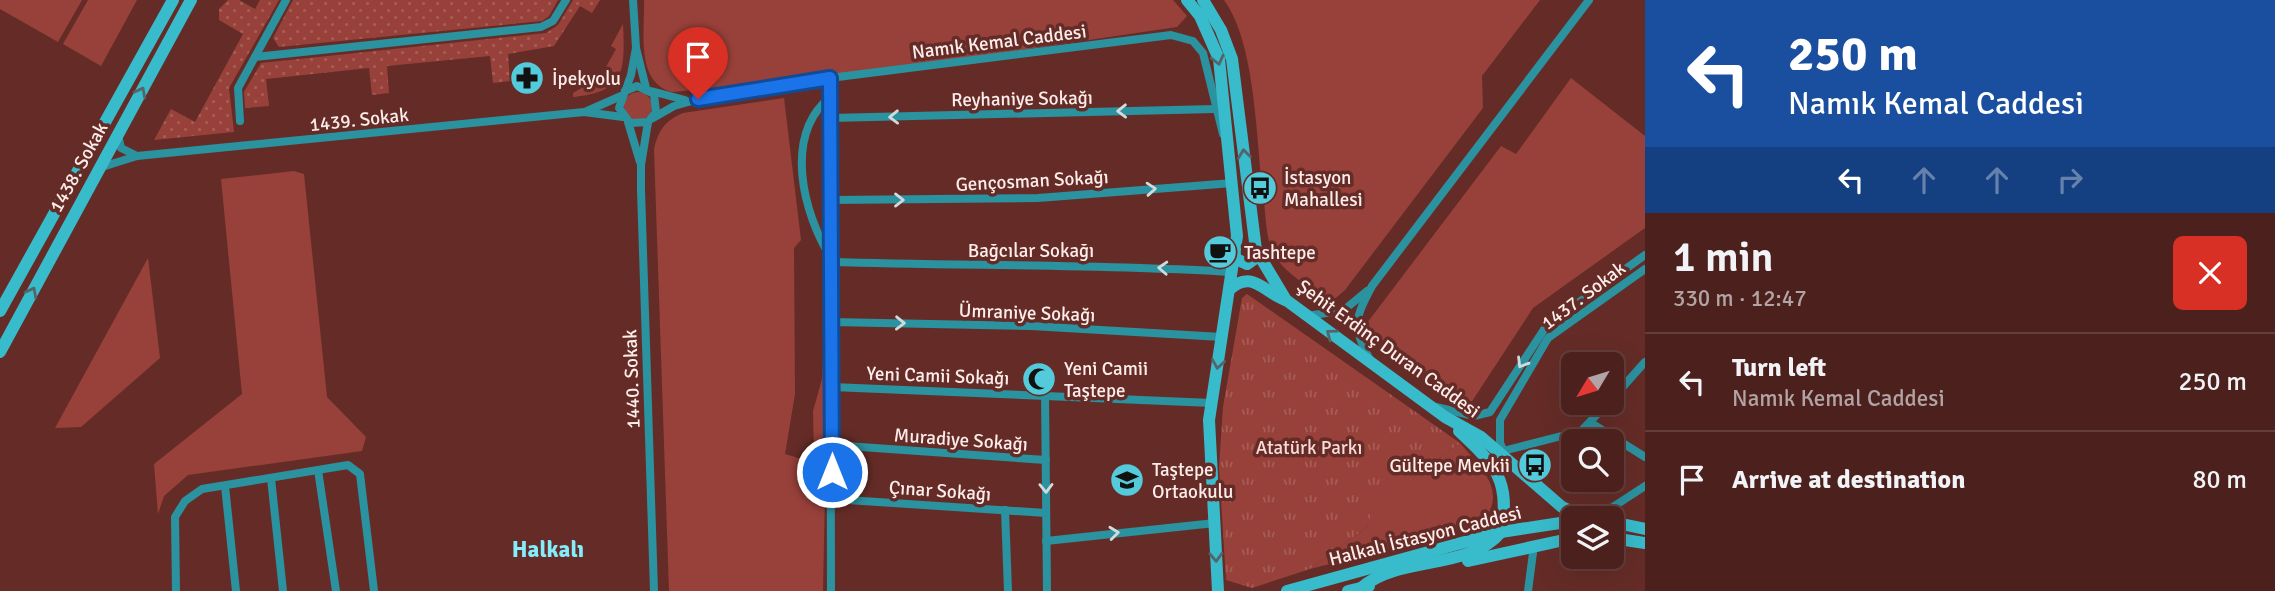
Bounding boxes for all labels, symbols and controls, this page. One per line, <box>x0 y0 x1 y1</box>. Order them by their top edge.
street label: Namık Kemal Caddesi <box>910 19 1088 65</box>
text: 250 m <box>1788 24 1918 84</box>
pin <box>668 27 728 99</box>
icon: left <box>1673 28 1764 119</box>
icon: arrive <box>679 38 717 76</box>
one-way arrow <box>1210 54 1224 66</box>
pharmacy icon: İpekyolu <box>508 59 546 97</box>
place label: İpekyolu <box>552 67 621 91</box>
text: Namık Kemal Caddesi <box>1788 84 2084 123</box>
street label: Reyhaniye Sokağı <box>951 86 1093 112</box>
one-way arrow <box>133 87 146 99</box>
street label: 1439. Sokak <box>308 103 410 137</box>
one-way arrow <box>1116 103 1127 119</box>
one-way arrow <box>889 109 900 124</box>
street label: 1438. Sokak <box>44 118 114 217</box>
one-way arrow <box>1237 149 1252 160</box>
icon: left <box>1832 161 1870 199</box>
icon: ahead <box>1905 161 1943 199</box>
icon: ahead <box>1978 161 2016 199</box>
icon: right <box>2051 161 2089 199</box>
street label: Gençosman Sokağı <box>955 165 1109 197</box>
place label: İstasyon Mahallesi <box>1284 166 1363 212</box>
bus stop icon: İstasyon Mahallesi <box>1241 169 1279 207</box>
one-way arrow <box>1145 182 1156 197</box>
one-way arrow <box>894 192 905 208</box>
text: 1 min <box>1673 232 1774 283</box>
cafe icon: Tashtepe <box>1201 233 1239 271</box>
button: close <box>2173 236 2247 310</box>
street label: Bağcılar Sokağı <box>968 239 1094 263</box>
place label: Tashtepe <box>1244 241 1316 265</box>
street label: 1437. Sokak <box>1537 256 1631 335</box>
one-way arrow <box>1157 261 1168 276</box>
street label: Şehit Erdinç Duran Caddesi <box>1292 274 1485 423</box>
text: 330 m · 12:47 <box>1673 284 1807 313</box>
one-way arrow <box>24 286 37 299</box>
street label: Ümraniye Sokağı <box>958 299 1096 327</box>
one-way arrow <box>894 316 905 331</box>
street label: 1440. Sokak <box>618 328 646 429</box>
one-way arrow <box>1326 329 1339 342</box>
north arrow <box>1561 352 1624 415</box>
map controls <box>1561 352 1624 569</box>
text: Turn left <box>1732 352 1826 384</box>
one-way arrow <box>1517 356 1530 369</box>
place label: Yeni Camii Taştepe <box>1064 357 1148 403</box>
one-way arrow <box>1210 358 1225 370</box>
mosque icon: Yeni Camii Taştepe <box>1020 360 1058 398</box>
street label: Yeni Camii Sokağı <box>866 362 1010 390</box>
icon: left <box>1673 363 1711 401</box>
text: 250 m <box>2178 366 2247 398</box>
text: Namık Kemal Caddesi <box>1732 384 1945 413</box>
street label: Muradiye Sokağı <box>893 423 1029 457</box>
button: search <box>1561 429 1624 492</box>
position arrow <box>795 435 869 509</box>
park label: Atatürk Parkı <box>1256 436 1362 460</box>
bus stop icon: Gültepe Mevkii <box>1516 446 1554 484</box>
place label: Gültepe Mevkii <box>1389 454 1510 478</box>
place label: Taştepe Ortaokulu <box>1152 458 1233 504</box>
school or university icon: Taştepe Ortaokulu <box>1108 461 1146 499</box>
icon: arrive <box>1673 461 1711 499</box>
text: Arrive at destination <box>1732 464 1965 496</box>
text: 80 m <box>2192 464 2247 496</box>
street label: Çınar Sokağı <box>888 475 992 507</box>
one-way arrow <box>1038 483 1054 493</box>
street label: Halkalı İstasyon Caddesi <box>1326 500 1524 572</box>
button: layers <box>1561 506 1624 569</box>
one-way arrow <box>1108 526 1120 541</box>
district label: Halkalı <box>512 535 584 564</box>
one-way arrow <box>1209 552 1224 563</box>

